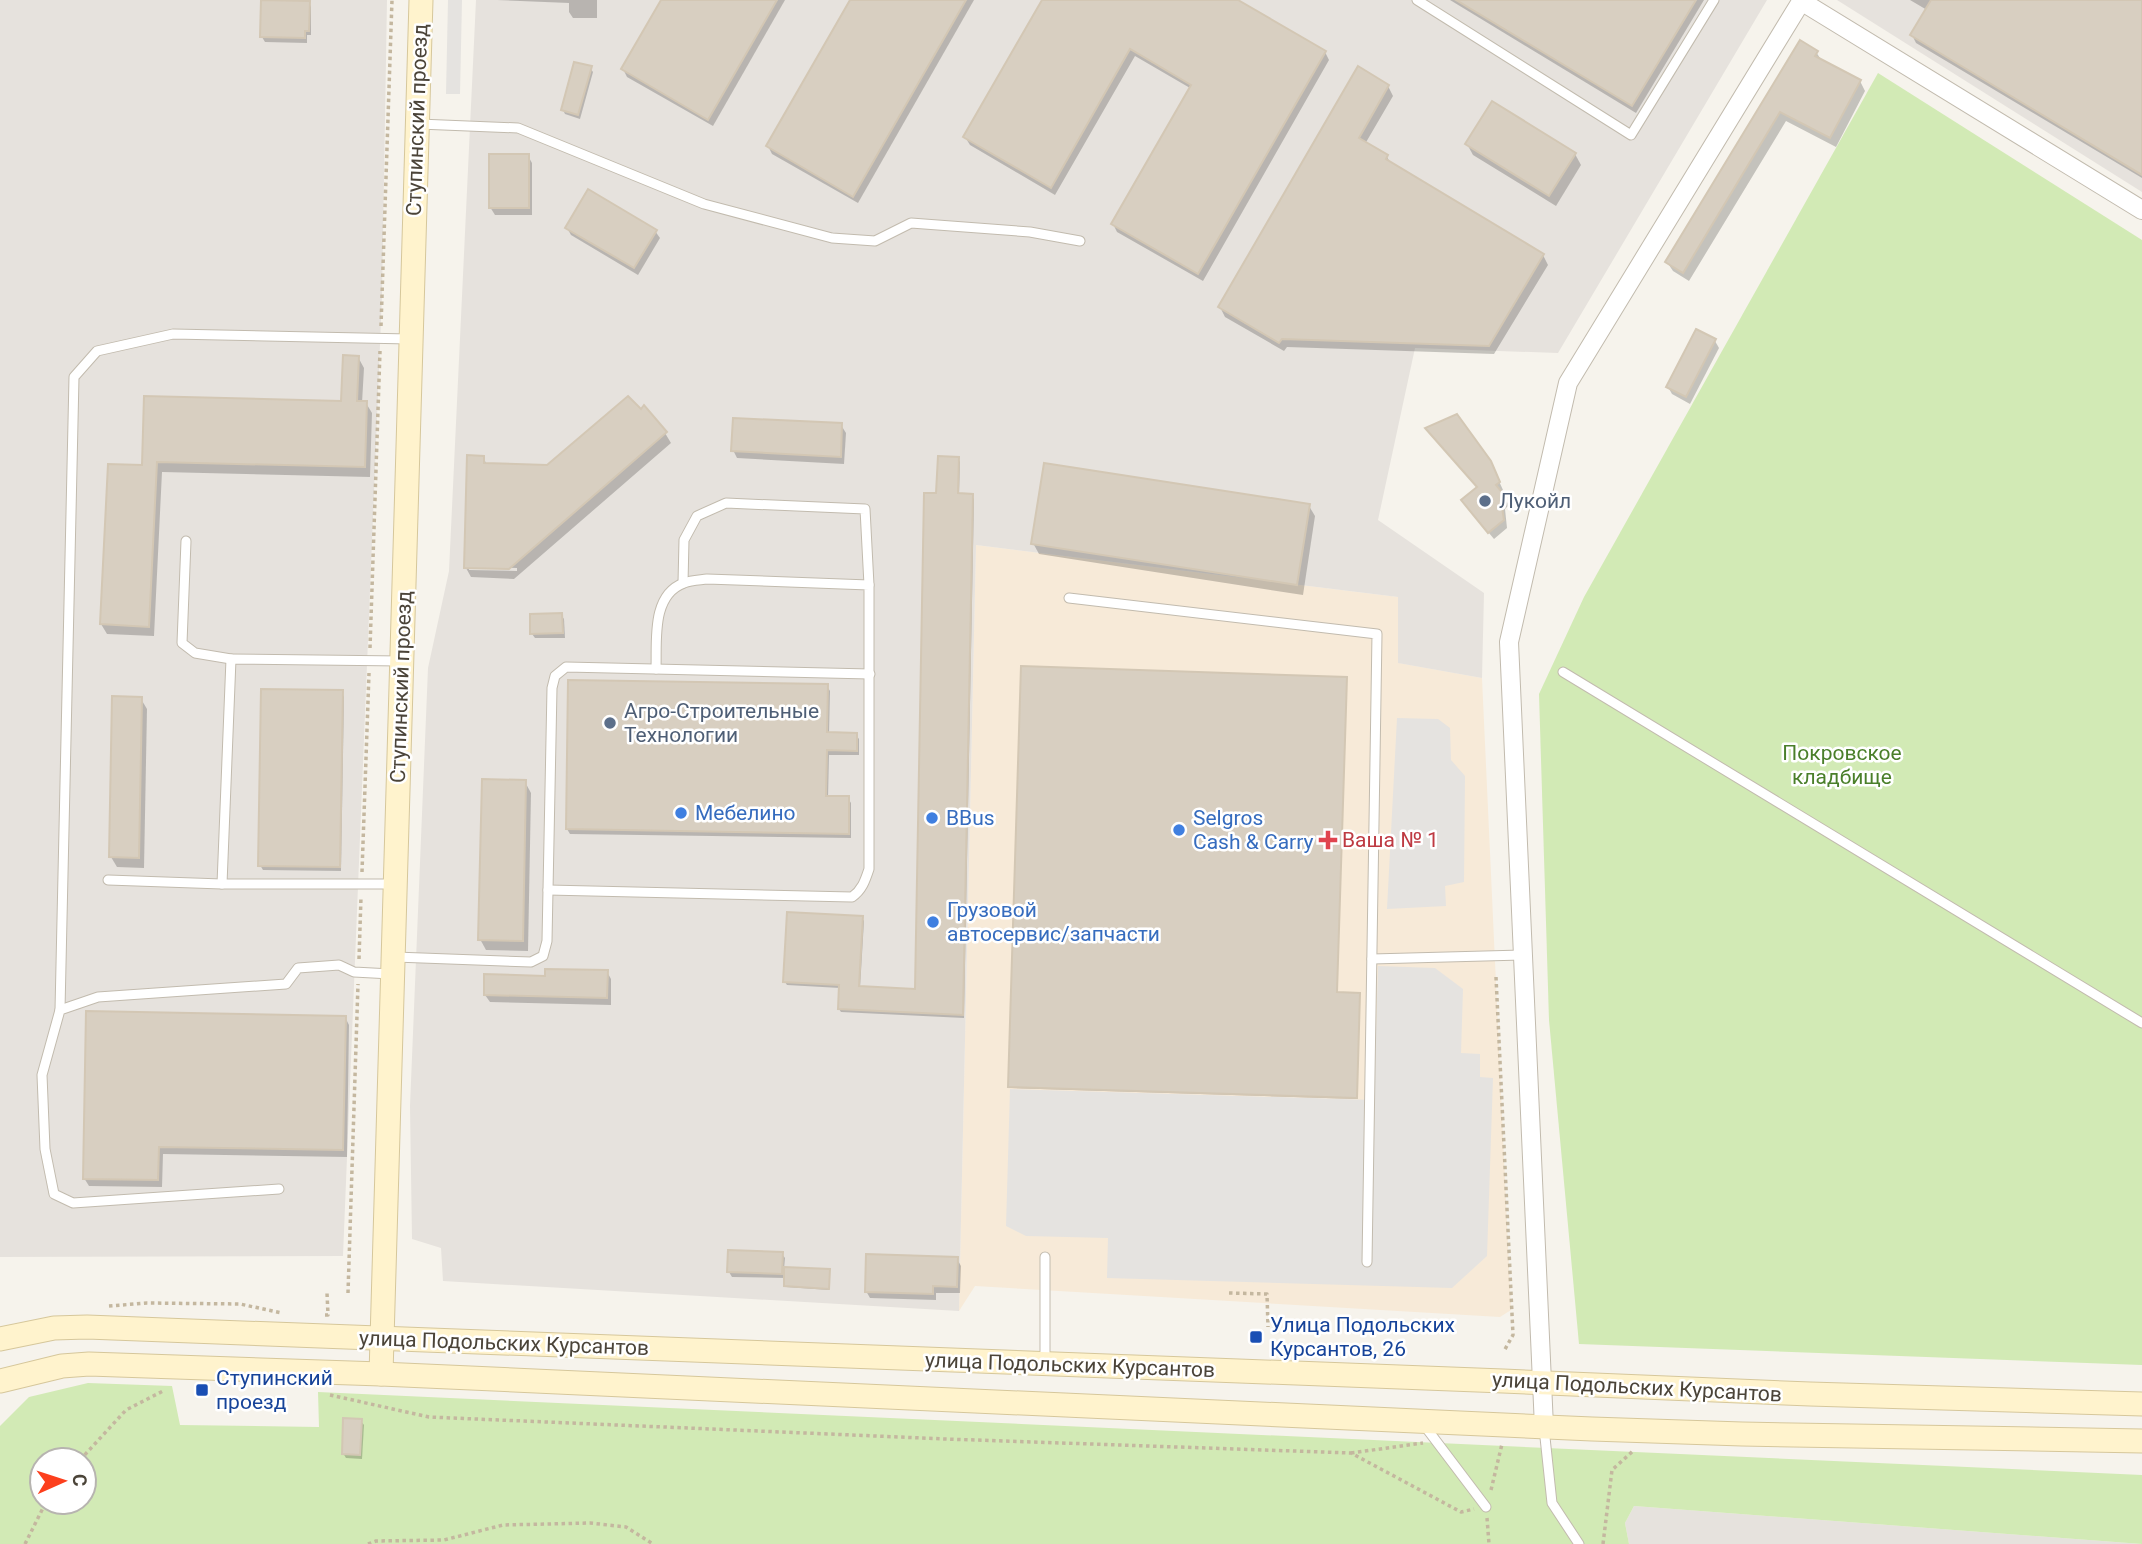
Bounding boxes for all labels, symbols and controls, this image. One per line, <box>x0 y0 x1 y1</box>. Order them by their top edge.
street label: Ступинский проезд <box>402 23 432 217</box>
place label: Лукойл <box>1499 489 1571 513</box>
marker: Лукойл <box>1477 493 1493 509</box>
street label: Ступинский проезд <box>386 590 416 784</box>
place label: Агро-Строительные Технологии <box>624 699 819 747</box>
marker: Агро-Строительные Технологии <box>602 715 618 731</box>
park label: Покровское кладбище <box>1782 741 1902 789</box>
place label: Мебелино <box>695 801 796 825</box>
marker: Мебелино <box>673 805 689 821</box>
place label: BBus <box>946 806 995 830</box>
place label: Selgros Cash & Carry <box>1193 806 1313 854</box>
marker: BBus <box>924 810 940 826</box>
marker: Selgros Cash & Carry <box>1171 822 1187 838</box>
place label: Ваша № 1 <box>1342 828 1439 852</box>
marker: Ваша № 1 <box>1320 832 1336 848</box>
place label: Грузовой автосервис/запчасти <box>947 898 1160 946</box>
marker: Грузовой автосервис/запчасти <box>925 914 941 930</box>
place label: Улица Подольских Курсантов, 26 <box>1270 1313 1455 1361</box>
street label: улица Подольских Курсантов <box>359 1326 649 1360</box>
marker: Улица Подольских Курсантов, 26 <box>1248 1329 1264 1345</box>
street label: улица Подольских Курсантов <box>925 1348 1215 1382</box>
place label: Ступинский проезд <box>216 1366 333 1414</box>
street label: улица Подольских Курсантов <box>1491 1367 1783 1407</box>
marker: Ступинский проезд <box>194 1382 210 1398</box>
north arrow <box>28 1446 98 1516</box>
text: С <box>68 1473 91 1487</box>

